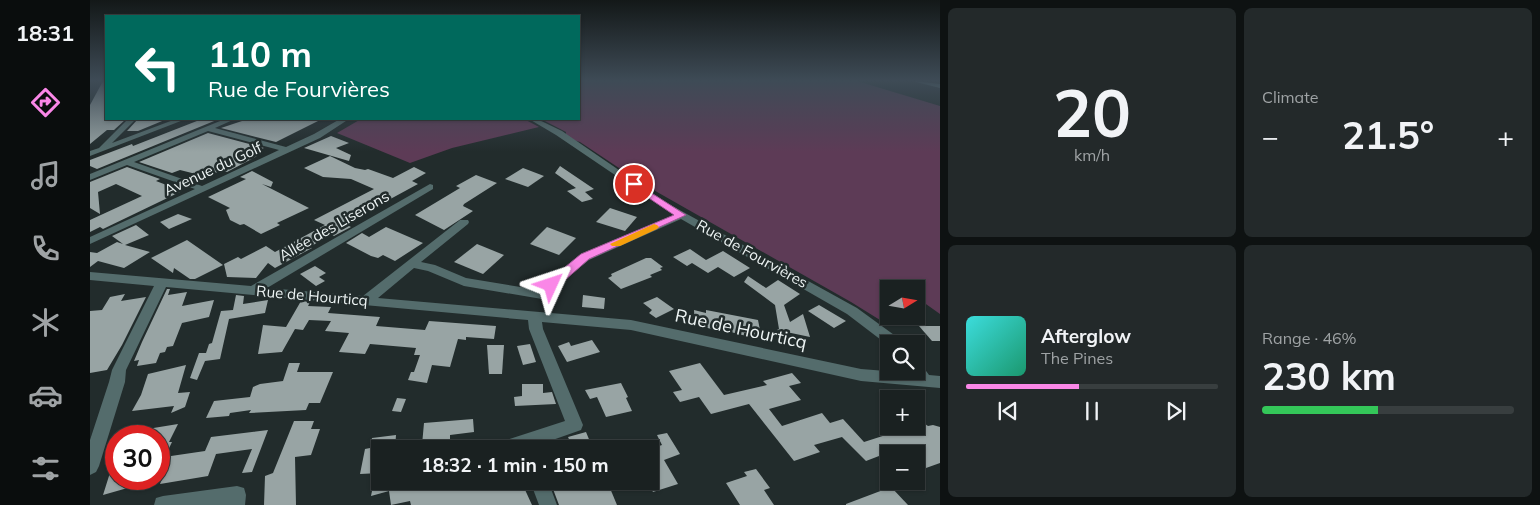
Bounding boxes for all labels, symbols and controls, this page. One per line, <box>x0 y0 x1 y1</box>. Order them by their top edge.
text: 18:31 <box>16 19 74 47</box>
text: 110 m <box>208 32 312 76</box>
icon: left <box>125 35 190 100</box>
text: 20 <box>1053 72 1131 153</box>
text: Rue de Fourvières <box>208 75 390 103</box>
icon: directions <box>28 85 63 120</box>
text: Climate <box>1262 87 1318 107</box>
text: 21.5° <box>1342 111 1434 159</box>
text: − <box>1262 119 1279 154</box>
text: + <box>1497 119 1514 154</box>
street label: Avenue du Golf <box>161 137 266 200</box>
text: km/h <box>1074 145 1110 165</box>
icon: music <box>28 158 63 193</box>
pin <box>613 163 655 205</box>
icon: arrive <box>620 170 648 198</box>
street label: Allée des Liserons <box>275 186 392 265</box>
street label: Rue de Fourvières <box>693 215 811 292</box>
icon: phone <box>28 231 63 266</box>
position arrow <box>524 258 576 310</box>
north arrow <box>880 280 925 325</box>
map controls <box>880 280 925 490</box>
street label: Rue de Hourticq <box>256 281 369 310</box>
street label: Rue de Hourticq <box>673 303 809 354</box>
icon: climate <box>28 305 63 340</box>
text: Afterglow <box>1041 324 1131 348</box>
text: Range · 46% <box>1262 328 1357 348</box>
button: search <box>880 335 925 380</box>
text: The Pines <box>1041 348 1113 368</box>
text: 230 km <box>1262 352 1396 400</box>
icon: car <box>28 378 63 413</box>
button: + <box>880 390 925 435</box>
icon: previous <box>994 397 1022 425</box>
icon: pause <box>1078 397 1106 425</box>
icon: next <box>1162 397 1190 425</box>
speed limit sign: 30 <box>105 425 170 490</box>
button: − <box>880 445 925 490</box>
icon: filters <box>28 451 63 486</box>
text: 18:32 · 1 min · 150 m <box>421 453 609 477</box>

